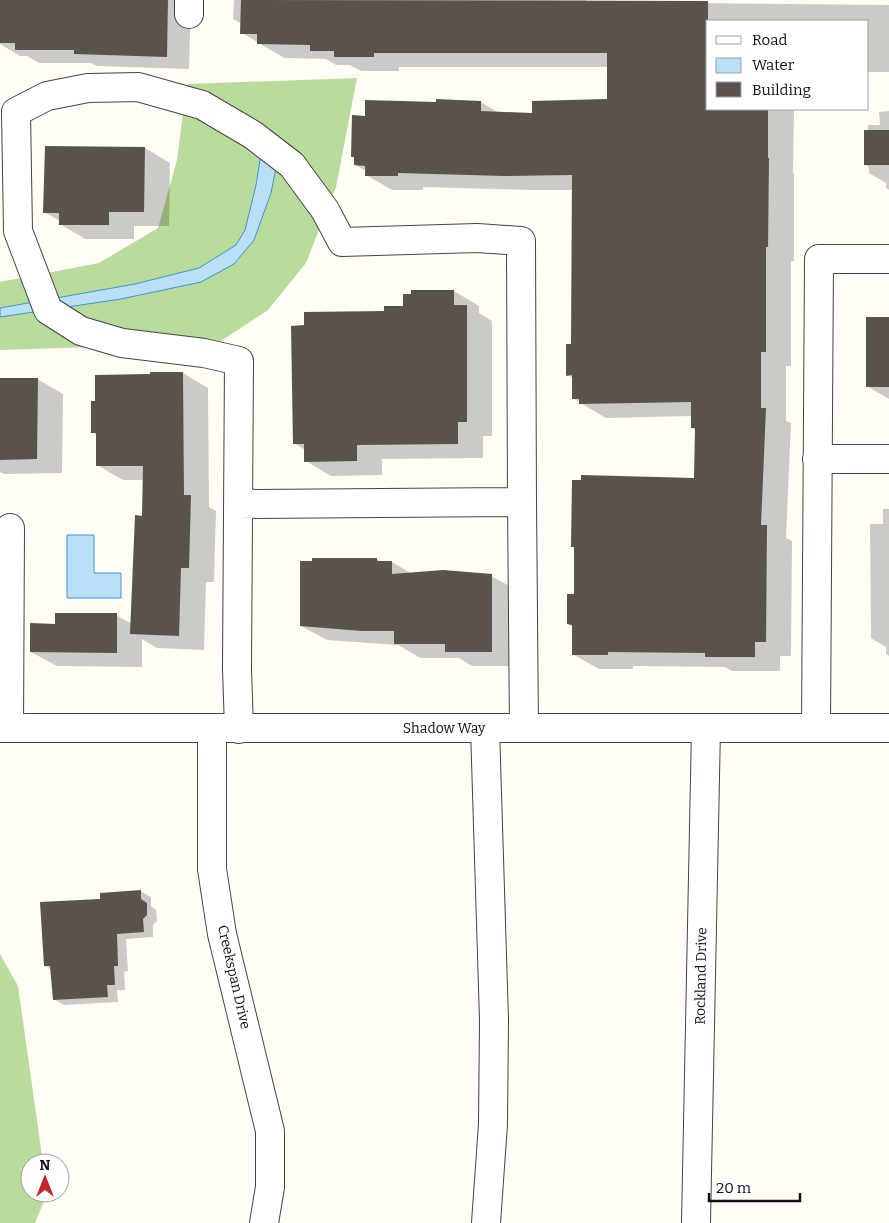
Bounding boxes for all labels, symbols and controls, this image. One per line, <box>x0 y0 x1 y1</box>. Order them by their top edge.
legend <box>706 20 869 110</box>
text: Road <box>752 31 787 49</box>
text: Water <box>752 56 795 74</box>
text: Building <box>752 81 811 99</box>
street label: Shadow Way <box>403 720 486 737</box>
street label: Creekspan Drive <box>214 923 254 1031</box>
street label: Rockland Drive <box>692 927 710 1025</box>
north arrow <box>20 1153 70 1203</box>
text: N <box>40 1157 51 1174</box>
scale bar <box>709 1170 800 1202</box>
text: 20 m <box>716 1179 752 1197</box>

